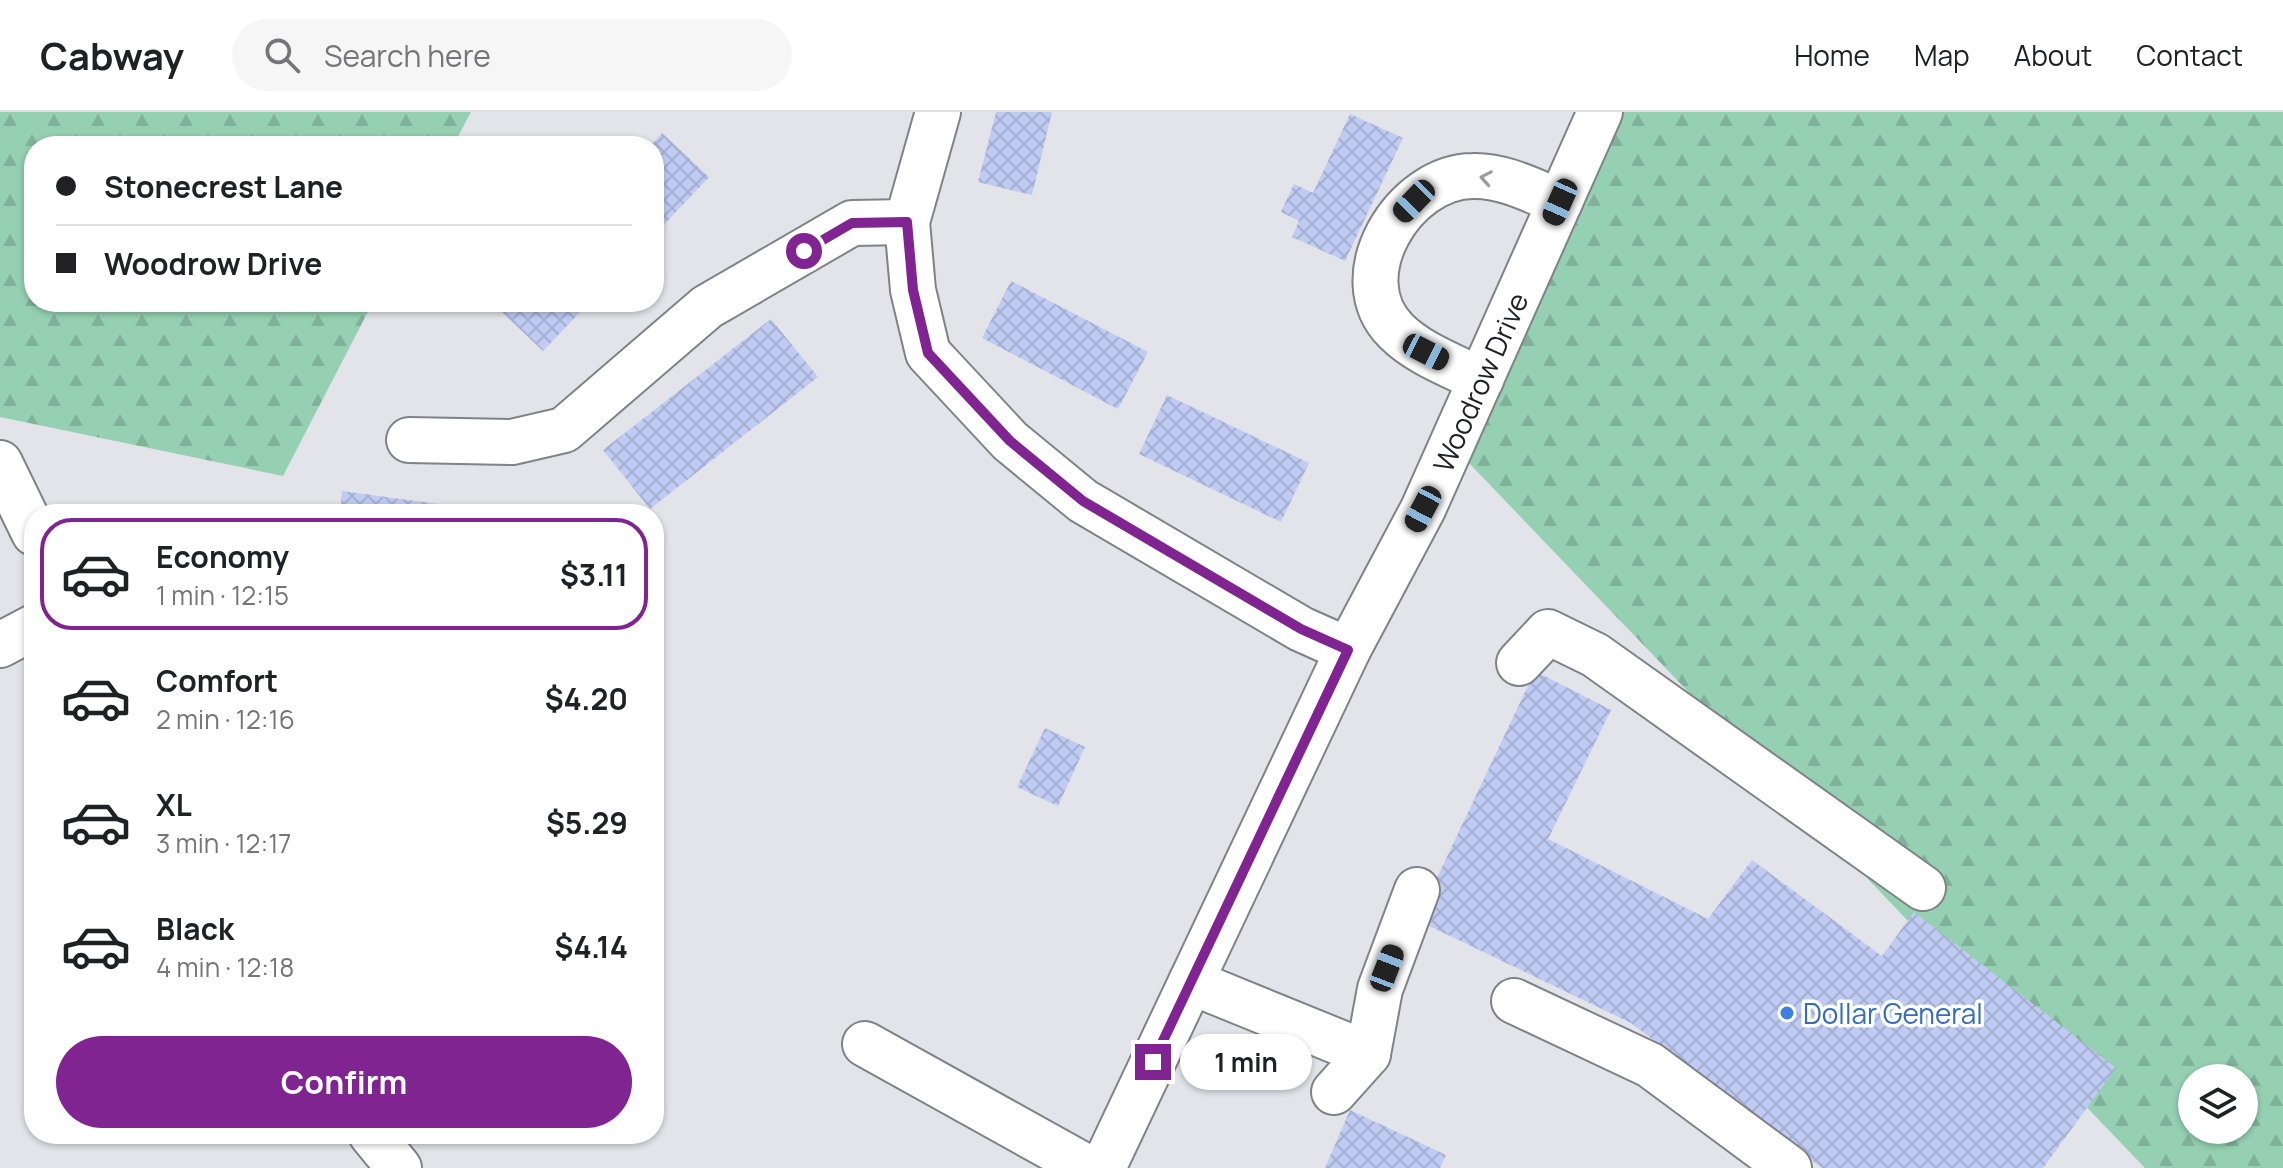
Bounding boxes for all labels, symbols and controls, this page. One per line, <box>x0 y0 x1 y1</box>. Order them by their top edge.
search box <box>232 19 792 91</box>
text: Cabway <box>40 29 184 81</box>
icon: search <box>260 33 304 77</box>
text: Search here <box>324 35 491 76</box>
text: Home <box>1794 36 1870 74</box>
text: Map <box>1914 36 1970 74</box>
text: About <box>2014 36 2092 74</box>
text: Contact <box>2136 36 2243 74</box>
text: Stonecrest Lane <box>104 166 343 207</box>
one-way arrow <box>1479 170 1493 187</box>
car <box>1389 175 1439 227</box>
car <box>1539 175 1581 229</box>
route start <box>786 233 822 269</box>
text: Woodrow Drive <box>104 243 322 284</box>
street label: Woodrow Drive <box>1423 286 1537 478</box>
car <box>1399 330 1453 374</box>
car <box>1401 482 1445 536</box>
text: Economy <box>156 536 289 577</box>
icon: car <box>60 538 132 610</box>
text: $3.11 <box>560 554 628 595</box>
text: 1 min · 12:15 <box>156 577 289 613</box>
text: Comfort <box>156 660 278 701</box>
icon: car <box>60 662 132 734</box>
text: $4.20 <box>545 678 628 719</box>
text: 2 min · 12:16 <box>156 701 295 737</box>
text: XL <box>156 784 192 825</box>
icon: car <box>60 786 132 858</box>
text: $5.29 <box>546 802 628 843</box>
text: 3 min · 12:17 <box>156 825 291 861</box>
text: Black <box>156 908 234 949</box>
icon: car <box>60 910 132 982</box>
text: $4.14 <box>555 926 628 967</box>
car <box>1367 941 1407 995</box>
text: 4 min · 12:18 <box>156 949 294 985</box>
place label: Dollar General <box>1803 994 1983 1032</box>
marker: Dollar General <box>1778 1004 1796 1022</box>
callout: 1 min <box>1181 1034 1313 1090</box>
button: Confirm <box>56 1036 632 1128</box>
route end <box>1135 1044 1171 1080</box>
text: 1 min <box>1214 1044 1278 1080</box>
map controls <box>2178 1064 2258 1144</box>
button: layers <box>2178 1064 2258 1144</box>

